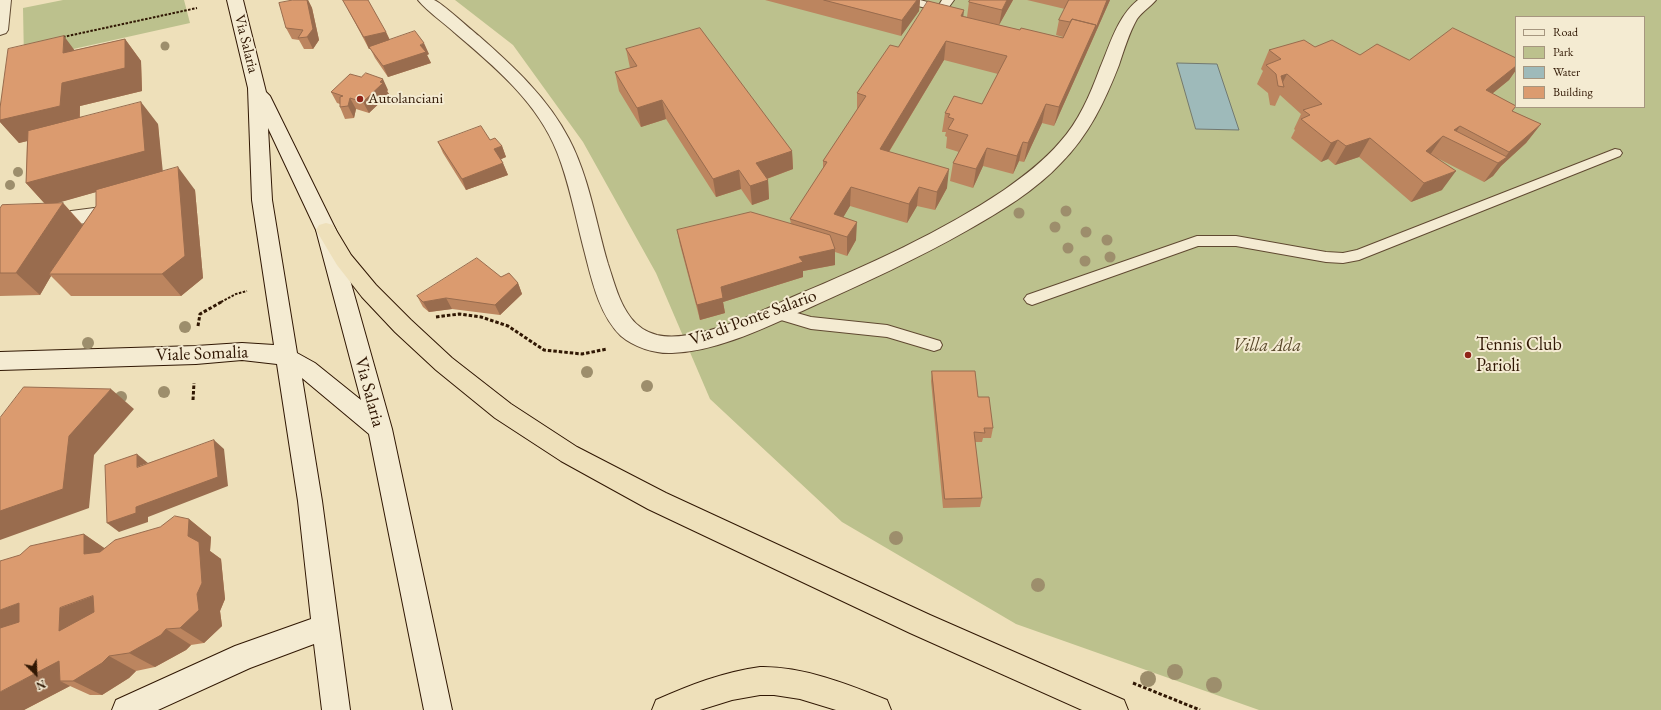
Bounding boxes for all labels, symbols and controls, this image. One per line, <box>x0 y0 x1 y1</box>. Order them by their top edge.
street label: Via Salaria <box>230 13 262 75</box>
legend <box>1515 16 1645 108</box>
text: Road <box>1553 24 1578 40</box>
text: Park <box>1553 44 1573 60</box>
text: Water <box>1553 64 1580 80</box>
text: Building <box>1553 84 1593 100</box>
place label: Autolanciani <box>368 90 443 108</box>
marker: Autolanciani <box>355 94 365 104</box>
street label: Via di Ponte Salario <box>686 285 820 351</box>
place label: Tennis Club Parioli <box>1476 334 1562 376</box>
park label: Villa Ada <box>1233 335 1301 357</box>
street label: Viale Somalia <box>155 342 249 366</box>
marker: Tennis Club Parioli <box>1463 350 1473 360</box>
street label: Via Salaria <box>349 355 389 429</box>
north arrow <box>16 654 56 694</box>
text: N <box>34 677 48 693</box>

